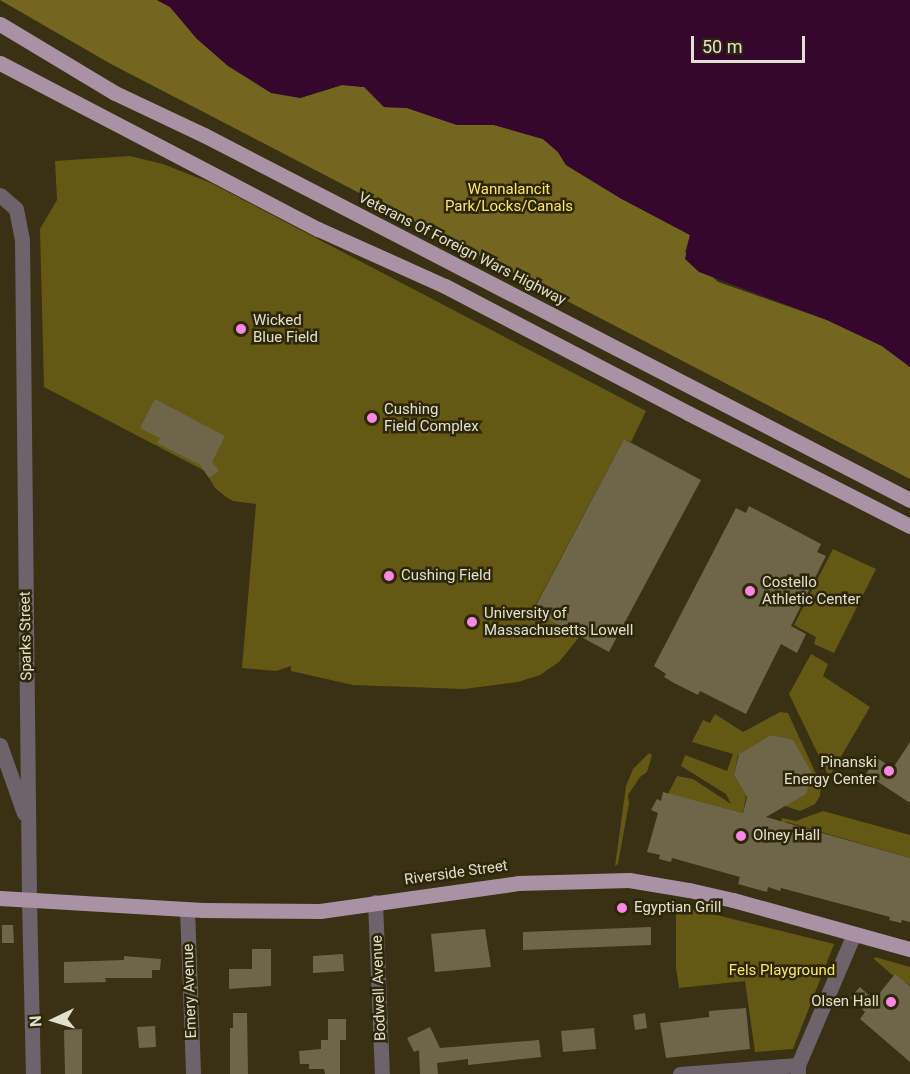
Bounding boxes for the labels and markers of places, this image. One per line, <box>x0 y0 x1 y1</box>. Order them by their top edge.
place label: Wicked Blue Field <box>253 311 318 346</box>
marker: Wicked Blue Field <box>234 322 248 336</box>
place label: Cushing Field Complex <box>384 400 479 435</box>
marker: Cushing Field Complex <box>365 411 379 425</box>
place label: Cushing Field <box>401 567 491 585</box>
marker: Cushing Field <box>382 569 396 583</box>
place label: Costello Athletic Center <box>762 573 861 608</box>
marker: Costello Athletic Center <box>743 584 757 598</box>
place label: University of Massachusetts Lowell <box>484 604 633 639</box>
marker: University of Massachusetts Lowell <box>465 615 479 629</box>
place label: Pinanski Energy Center <box>784 753 877 788</box>
marker: Pinanski Energy Center <box>882 764 896 778</box>
place label: Olney Hall <box>753 827 820 845</box>
marker: Olney Hall <box>734 829 748 843</box>
place label: Egyptian Grill <box>634 899 721 917</box>
marker: Egyptian Grill <box>615 901 629 915</box>
place label: Olsen Hall <box>811 993 879 1011</box>
marker: Olsen Hall <box>884 995 898 1009</box>

